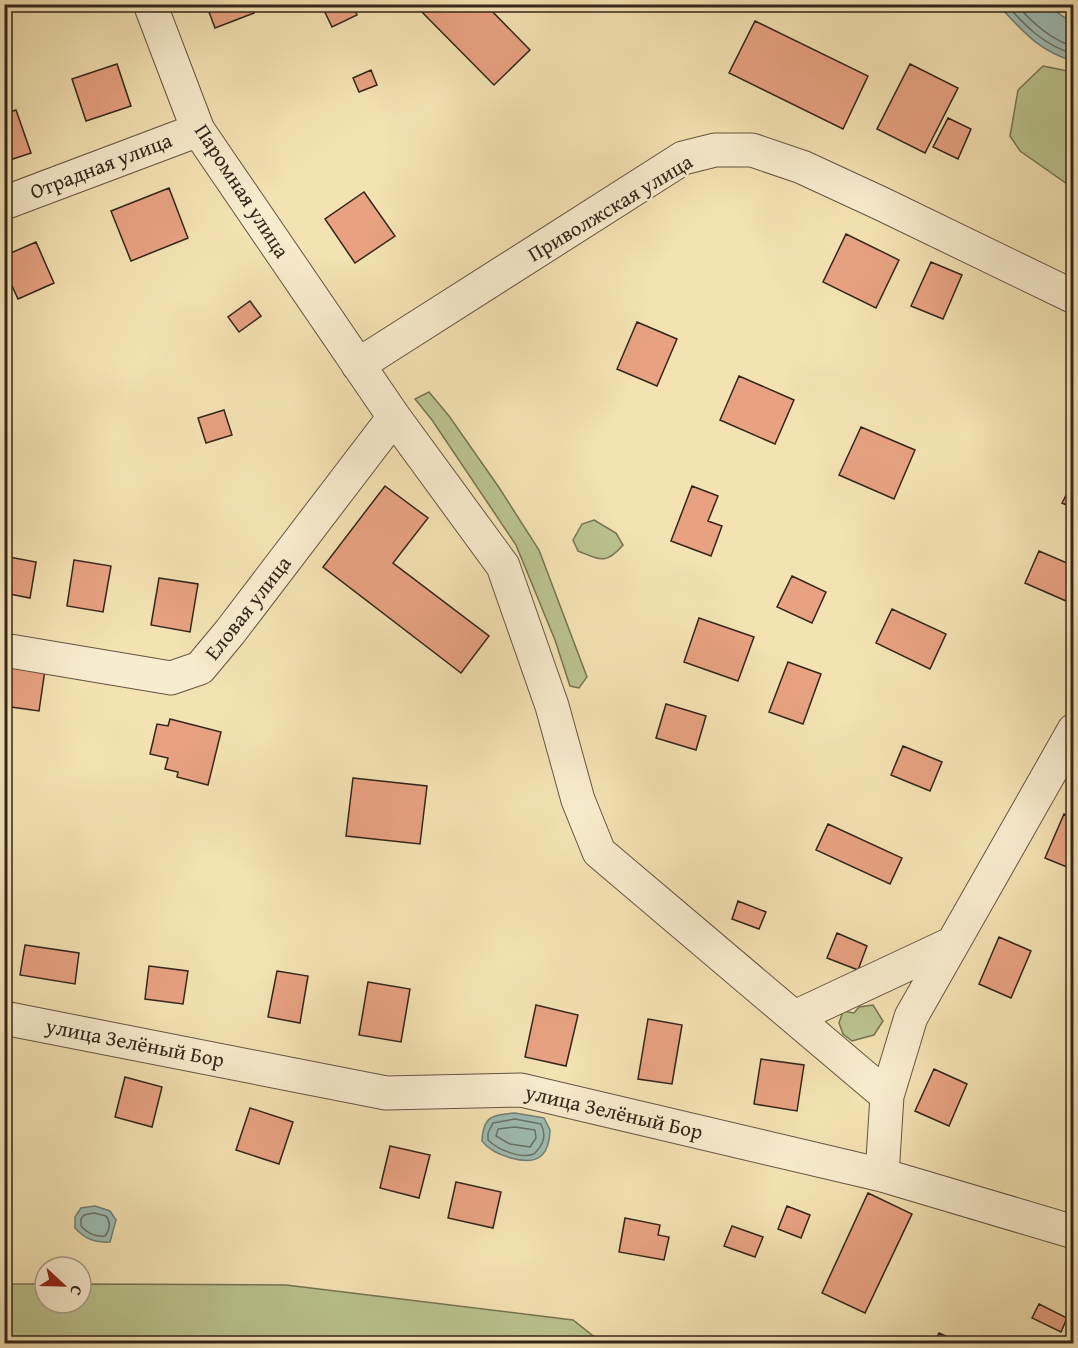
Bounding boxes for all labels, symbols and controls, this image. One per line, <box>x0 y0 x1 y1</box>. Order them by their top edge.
street label: Паромная улица <box>187 117 298 264</box>
street label: Отрадная улица <box>25 124 176 207</box>
street label: Приволжская улица <box>521 146 698 269</box>
street label: Еловая улица <box>197 549 298 667</box>
street label: улица Зелёный Бор <box>42 1010 227 1075</box>
street label: улица Зелёный Бор <box>521 1076 706 1147</box>
north arrow <box>33 1255 93 1315</box>
text: С <box>64 1282 90 1299</box>

